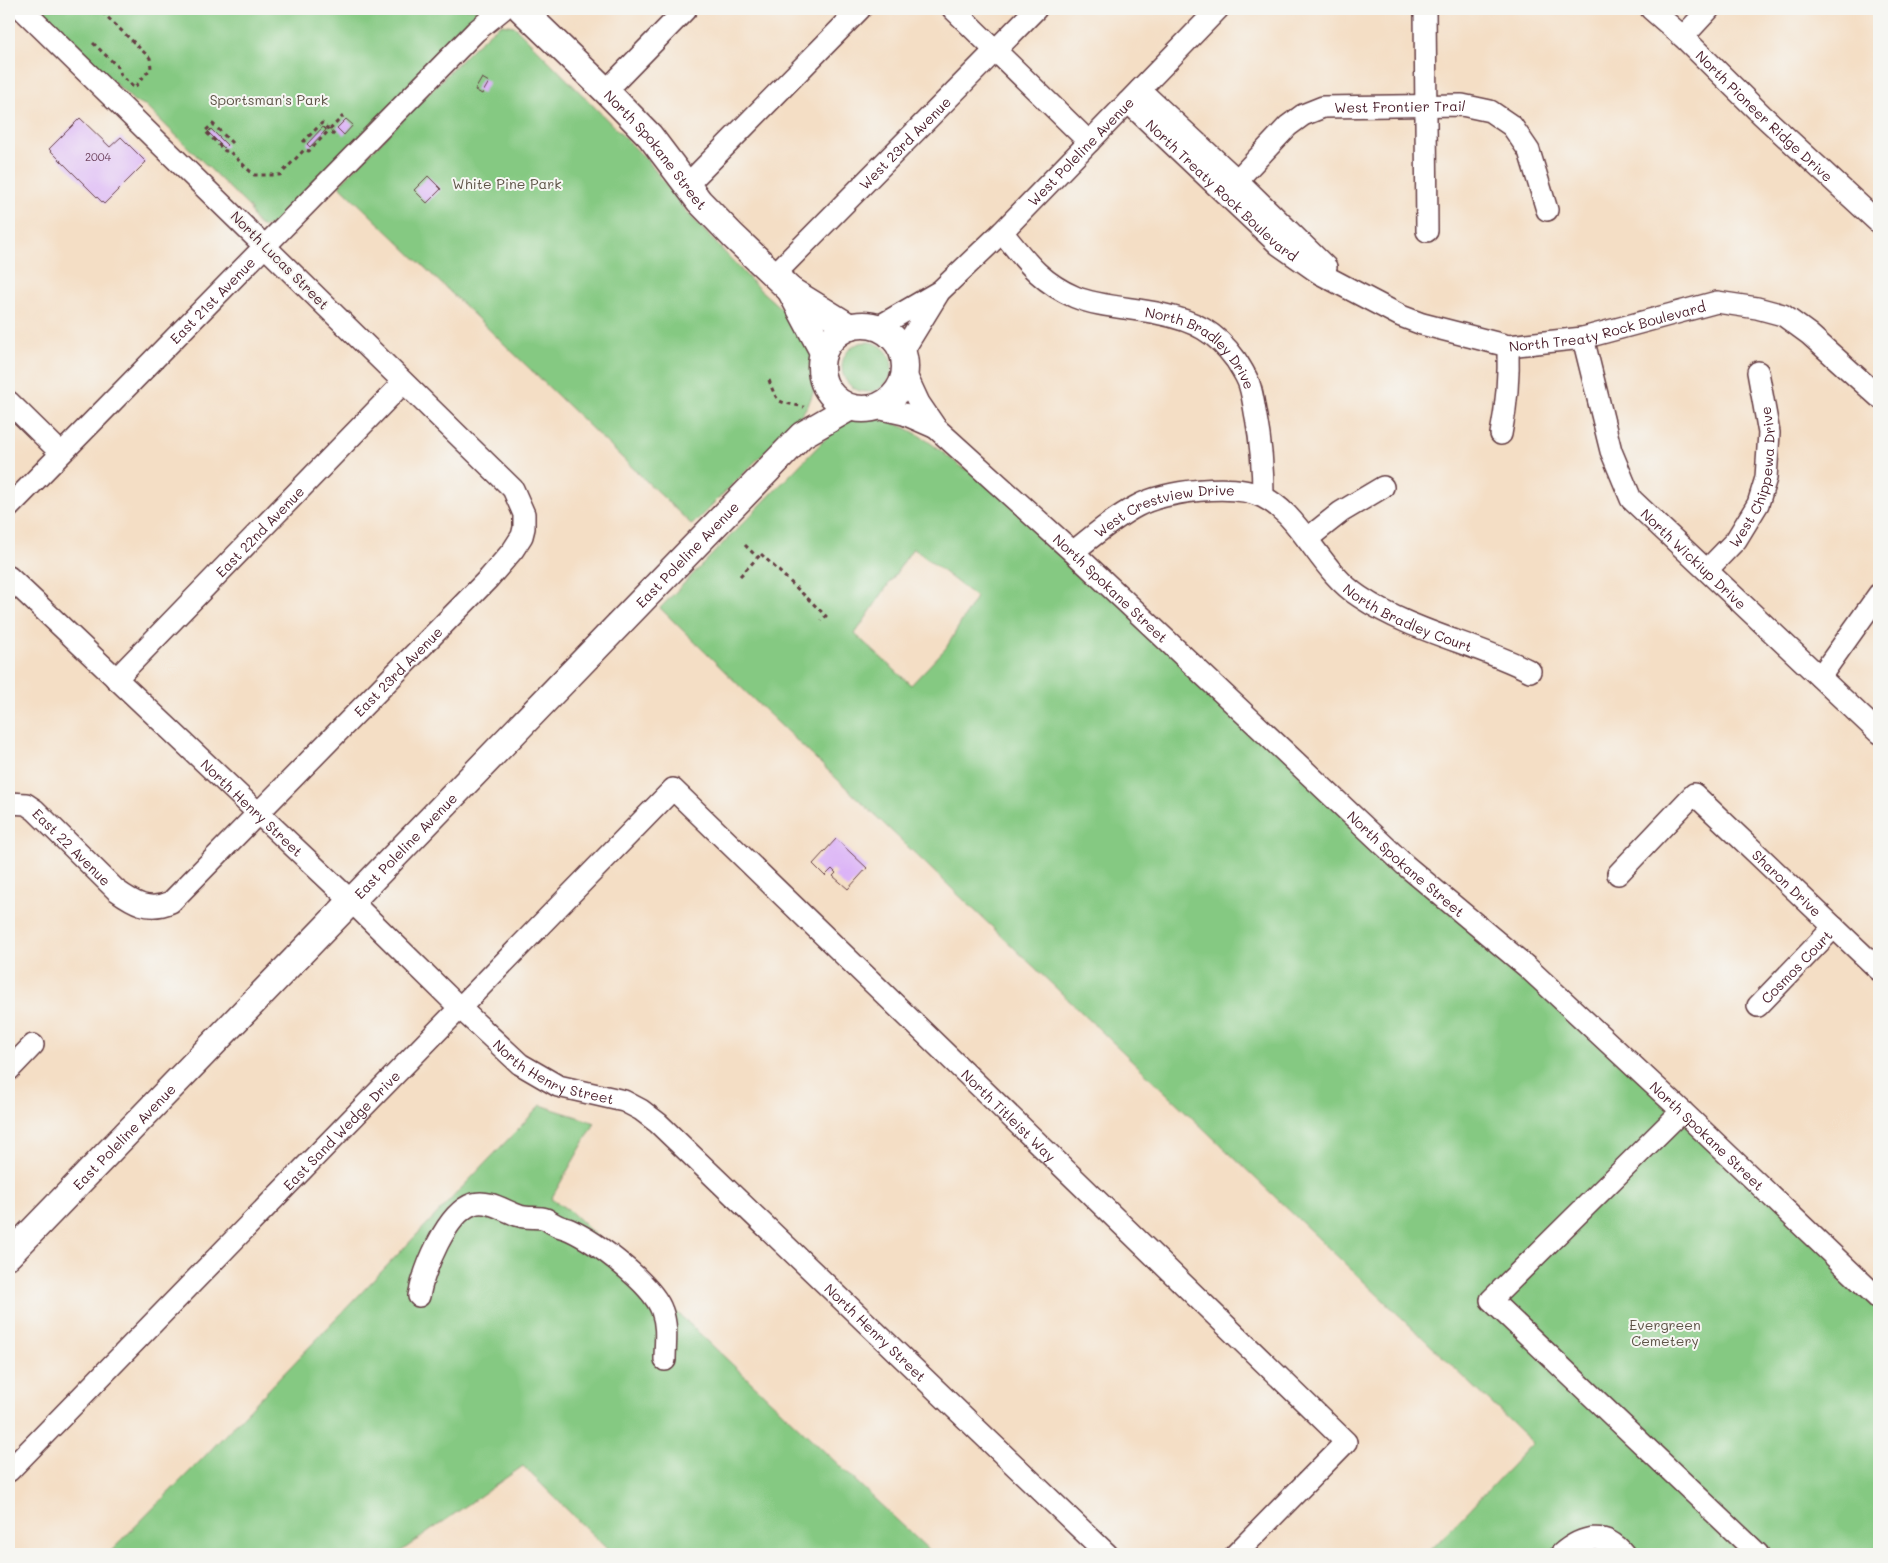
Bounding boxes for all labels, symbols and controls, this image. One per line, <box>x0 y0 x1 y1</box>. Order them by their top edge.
street label: North Pioneer Ridge Drive <box>1692 46 1837 186</box>
street label: North Spokane Street <box>600 85 711 213</box>
park label: Sportsman's Park <box>210 90 328 109</box>
street label: West 23rd Avenue <box>854 92 955 193</box>
street label: West Poleline Avenue <box>1023 92 1138 210</box>
street label: West Frontier Trail <box>1334 95 1467 116</box>
street label: North Treaty Rock Boulevard <box>1142 115 1302 265</box>
house number: 2004 <box>85 149 112 164</box>
park label: White Pine Park <box>452 174 562 193</box>
street label: North Lucas Street <box>227 207 333 313</box>
street label: East 21st Avenue <box>165 253 259 347</box>
street label: North Treaty Rock Boulevard <box>1508 296 1708 355</box>
street label: North Bradley Drive <box>1144 302 1260 391</box>
street label: West Chippewa Drive <box>1725 405 1778 551</box>
street label: West Crestview Drive <box>1090 480 1235 541</box>
street label: East 22nd Avenue <box>211 482 308 581</box>
street label: East Poleline Avenue <box>631 497 742 611</box>
street label: North Wickiup Drive <box>1637 504 1751 613</box>
street label: North Spokane Street <box>1049 529 1172 646</box>
street label: North Bradley Court <box>1340 579 1475 656</box>
street label: East 23rd Avenue <box>349 622 446 720</box>
street label: North Henry Street <box>197 754 307 860</box>
street label: East Poleline Avenue <box>350 788 461 902</box>
street label: East 22 Avenue <box>29 804 115 890</box>
street label: North Spokane Street <box>1343 806 1469 921</box>
street label: Sharon Drive <box>1748 845 1826 920</box>
street label: Cosmos Court <box>1756 926 1836 1007</box>
street label: North Henry Street <box>489 1035 616 1108</box>
street label: North Titleist Way <box>958 1065 1060 1165</box>
street label: East Sand Wedge Drive <box>278 1066 404 1194</box>
street label: North Spokane Street <box>1646 1077 1769 1194</box>
street label: East Poleline Avenue <box>68 1079 179 1193</box>
street label: North Henry Street <box>821 1279 931 1385</box>
park label: Evergreen Cemetery <box>1629 1315 1701 1350</box>

